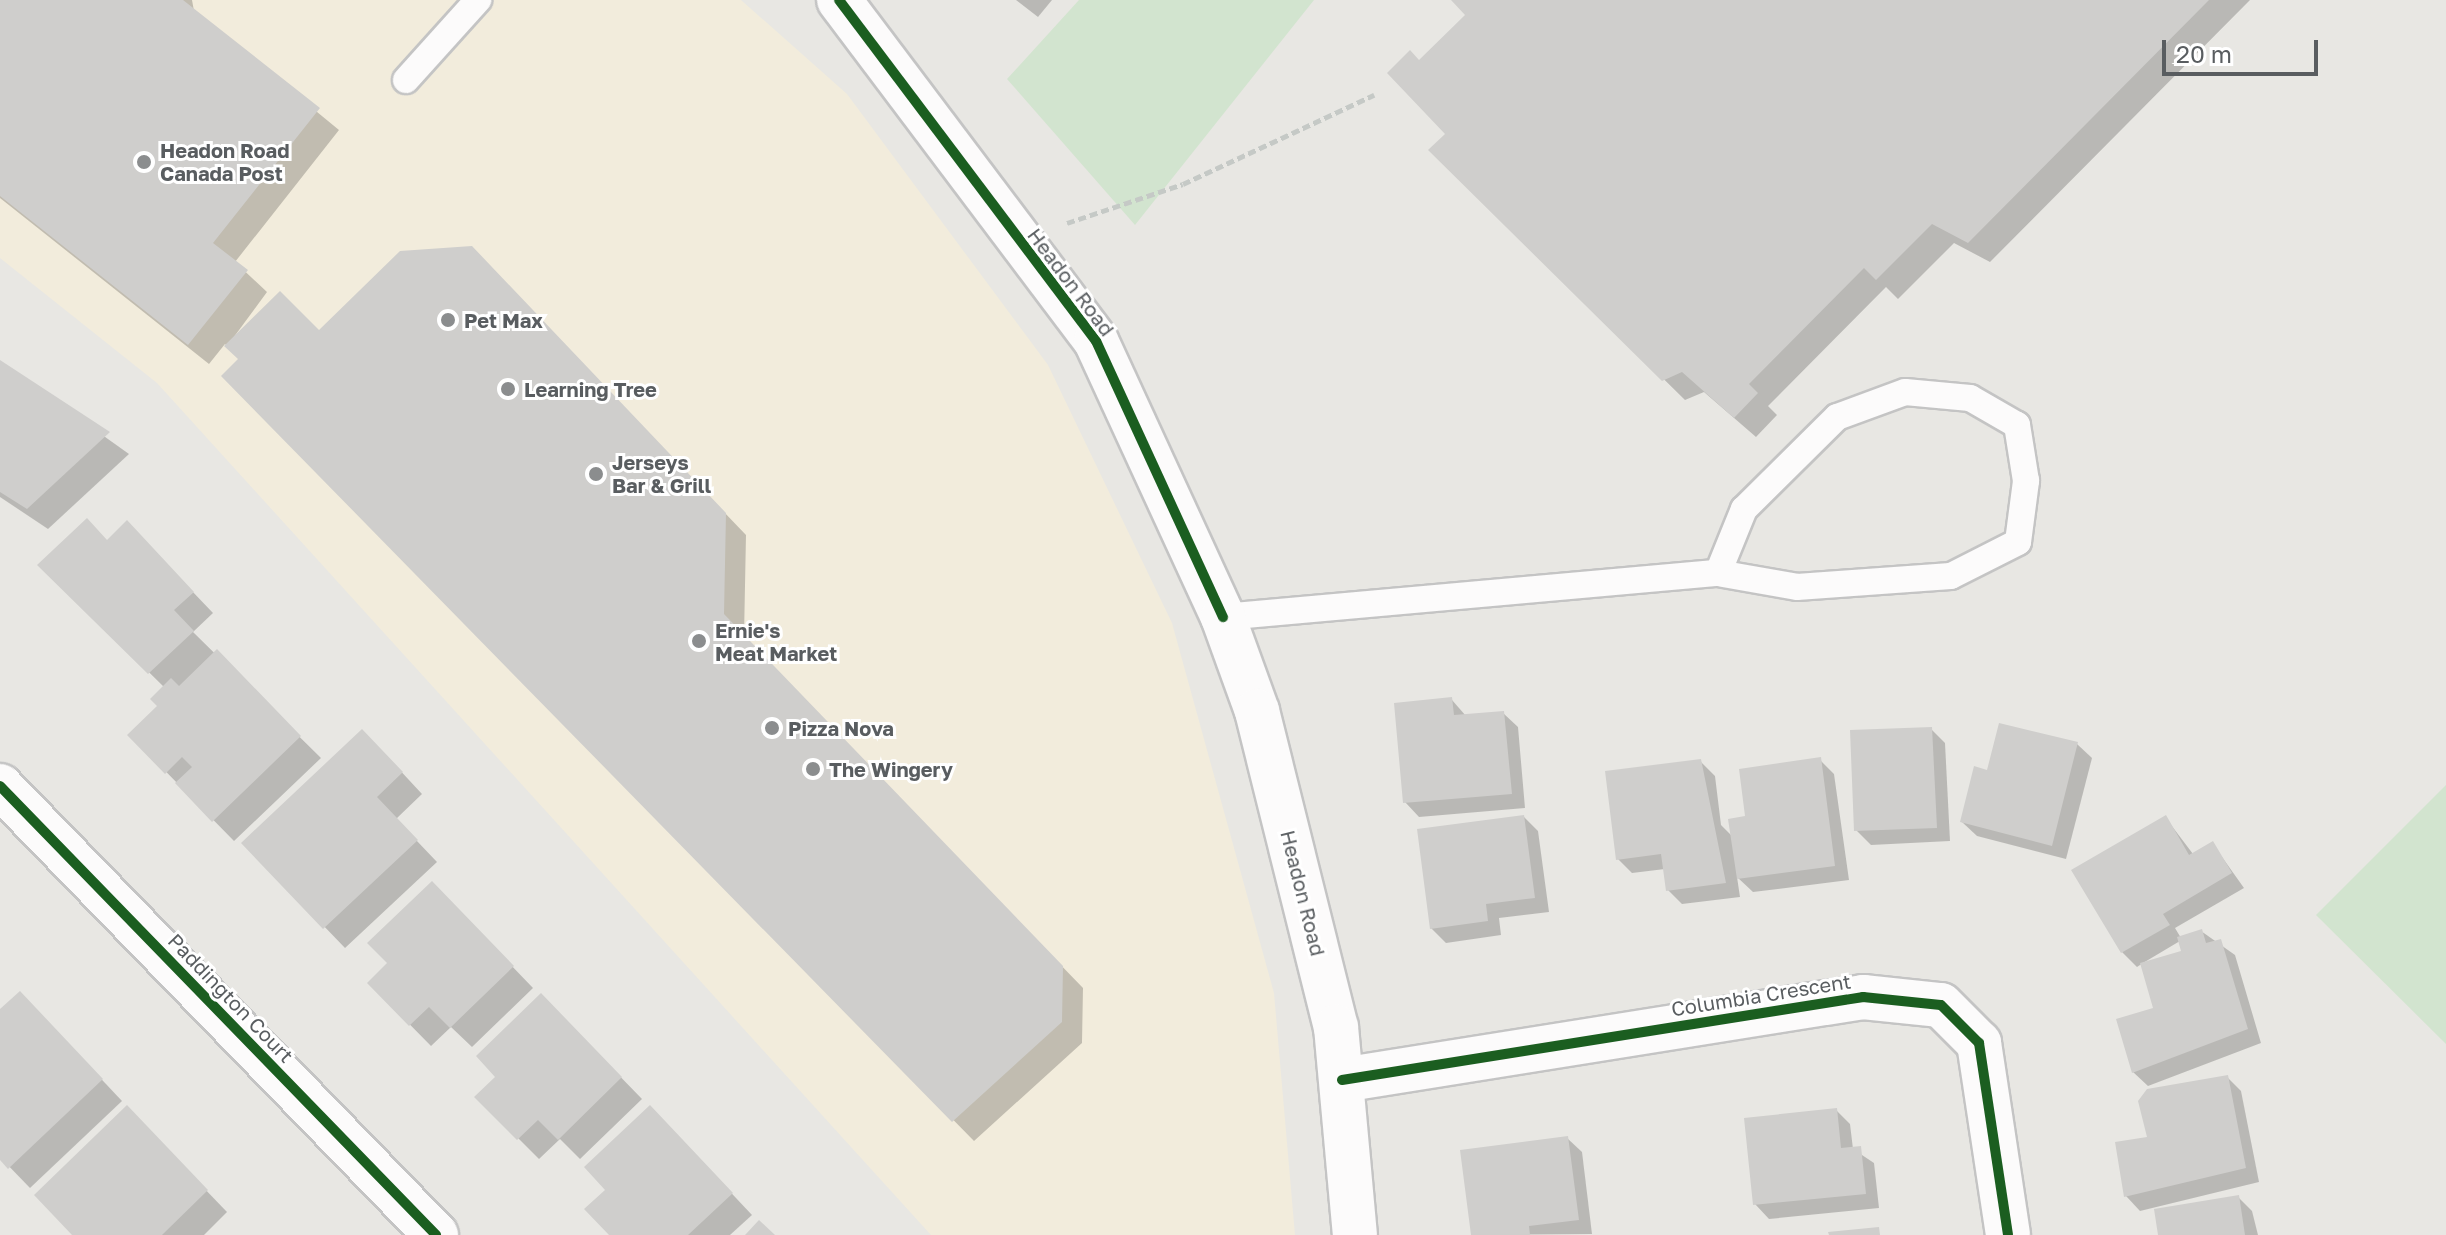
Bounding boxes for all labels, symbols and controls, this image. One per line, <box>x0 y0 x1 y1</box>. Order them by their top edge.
scale bar <box>2166 24 2322 74</box>
text: 20 m <box>2176 39 2232 68</box>
place label: Headon Road Canada Post <box>160 138 289 185</box>
marker: Headon Road Canada Post <box>135 153 153 171</box>
street label: Headon Road <box>1023 223 1119 341</box>
place label: Pet Max <box>464 308 543 332</box>
marker: Pet Max <box>439 311 457 329</box>
place label: Learning Tree <box>524 377 657 401</box>
marker: Learning Tree <box>499 380 517 398</box>
place label: Jerseys Bar & Grill <box>612 450 711 497</box>
marker: Jerseys Bar & Grill <box>587 465 605 483</box>
place label: Ernie's Meat Market <box>715 618 837 665</box>
marker: Ernie's Meat Market <box>690 632 708 650</box>
place label: Pizza Nova <box>788 716 894 740</box>
marker: Pizza Nova <box>763 719 781 737</box>
place label: The Wingery <box>829 757 953 781</box>
marker: The Wingery <box>804 760 822 778</box>
street label: Headon Road <box>1276 828 1330 958</box>
street label: Paddington Court <box>163 929 299 1067</box>
street label: Columbia Crescent <box>1669 969 1853 1021</box>

